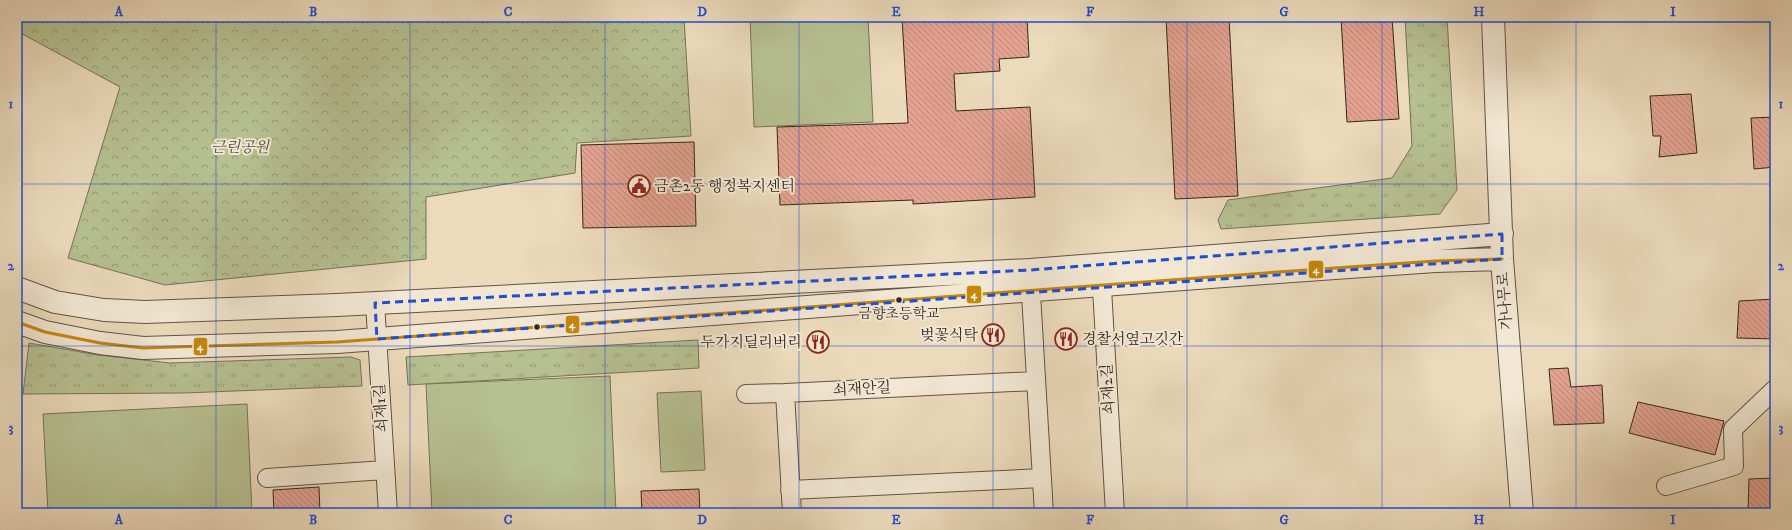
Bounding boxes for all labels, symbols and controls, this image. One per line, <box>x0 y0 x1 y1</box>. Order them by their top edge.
text: A <box>114 4 124 20</box>
text: B <box>309 4 317 20</box>
text: C <box>504 4 513 20</box>
text: D <box>697 4 707 20</box>
text: E <box>891 4 901 20</box>
text: F <box>1086 4 1095 20</box>
text: G <box>1279 4 1289 20</box>
text: H <box>1474 4 1485 20</box>
text: I <box>1670 4 1676 20</box>
text: 1 <box>9 96 14 112</box>
text: 1 <box>1779 96 1784 112</box>
park label: 근린공원 <box>211 138 270 157</box>
public building icon: 금촌2동 행정복지센터 <box>626 173 652 199</box>
place label: 금촌2동 행정복지센터 <box>654 177 795 196</box>
text: 2 <box>8 258 15 274</box>
text: 2 <box>1778 258 1785 274</box>
line badge: 4 <box>1308 260 1324 279</box>
text: 4 <box>1312 263 1320 277</box>
street label: 가나무로 <box>1493 271 1516 331</box>
line badge: 4 <box>966 285 982 304</box>
text: 4 <box>970 288 978 302</box>
marker: 금향초등학교 <box>894 295 904 305</box>
place label: 금향초등학교 <box>858 305 940 323</box>
line badge: 4 <box>565 315 580 334</box>
text: 4 <box>568 318 576 332</box>
unlabelled marker <box>532 322 542 332</box>
restaurant icon: 벚꽃식탁 <box>980 322 1006 348</box>
place label: 벚꽃식탁 <box>920 326 979 345</box>
restaurant icon: 경찰서옆고깃간 <box>1053 326 1079 352</box>
restaurant icon: 두가지딜리버리 <box>805 329 831 355</box>
place label: 경찰서옆고깃간 <box>1082 330 1184 349</box>
place label: 두가지딜리버리 <box>701 333 802 352</box>
line badge: 4 <box>193 337 208 356</box>
text: 4 <box>196 340 204 354</box>
street label: 쇠재2길 <box>1097 363 1119 415</box>
street label: 쇠재안길 <box>833 378 891 400</box>
street label: 쇠재1길 <box>370 383 392 433</box>
text: 3 <box>9 420 14 436</box>
text: 3 <box>1779 420 1784 436</box>
text: A <box>114 512 124 528</box>
text: B <box>309 512 317 528</box>
text: C <box>504 512 513 528</box>
text: D <box>697 512 707 528</box>
text: E <box>891 512 901 528</box>
text: F <box>1086 512 1095 528</box>
text: G <box>1279 512 1289 528</box>
text: H <box>1474 512 1485 528</box>
text: I <box>1670 512 1676 528</box>

